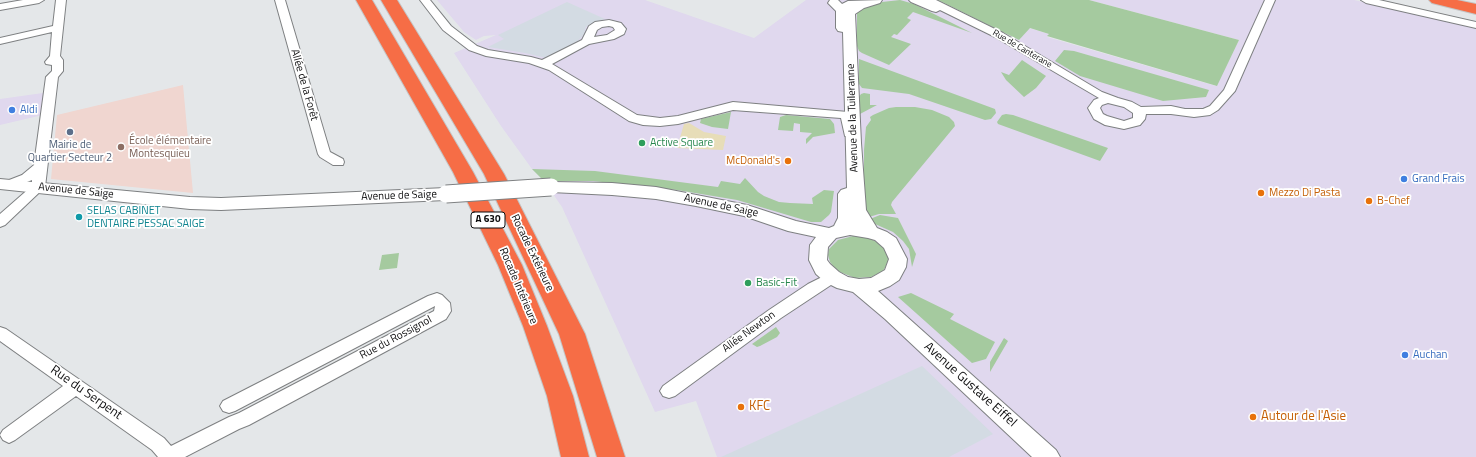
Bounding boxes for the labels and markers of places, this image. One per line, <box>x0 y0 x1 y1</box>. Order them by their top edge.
place label: Aldi <box>20 103 37 117</box>
marker: Aldi <box>7 105 17 115</box>
marker: Mairie de Quartier Secteur 2 <box>65 127 75 137</box>
place label: École élémentaire Montesquieu <box>129 134 211 160</box>
place label: Active Square <box>650 136 713 150</box>
place label: Mairie de Quartier Secteur 2 <box>28 138 112 164</box>
marker: Active Square <box>637 138 647 148</box>
marker: École élémentaire Montesquieu <box>116 142 126 152</box>
place label: McDonald's <box>726 154 780 168</box>
marker: McDonald's <box>783 156 793 166</box>
place label: Grand Frais <box>1412 172 1465 186</box>
marker: Grand Frais <box>1399 174 1409 184</box>
place label: Mezzo Di Pasta <box>1269 186 1340 200</box>
marker: Mezzo Di Pasta <box>1256 188 1266 198</box>
place label: B-Chef <box>1377 194 1410 208</box>
marker: B-Chef <box>1364 196 1374 206</box>
place label: SELAS CABINET DENTAIRE PESSAC SAIGE <box>87 204 205 230</box>
marker: SELAS CABINET DENTAIRE PESSAC SAIGE <box>74 212 84 222</box>
place label: Basic-Fit <box>756 276 797 290</box>
marker: Basic-Fit <box>743 278 753 288</box>
place label: Auchan <box>1413 348 1448 362</box>
marker: Auchan <box>1400 350 1410 360</box>
place label: KFC <box>749 399 770 415</box>
marker: KFC <box>736 402 746 412</box>
place label: Autour de l'Asie <box>1261 409 1346 425</box>
marker: Autour de l'Asie <box>1248 412 1258 422</box>

